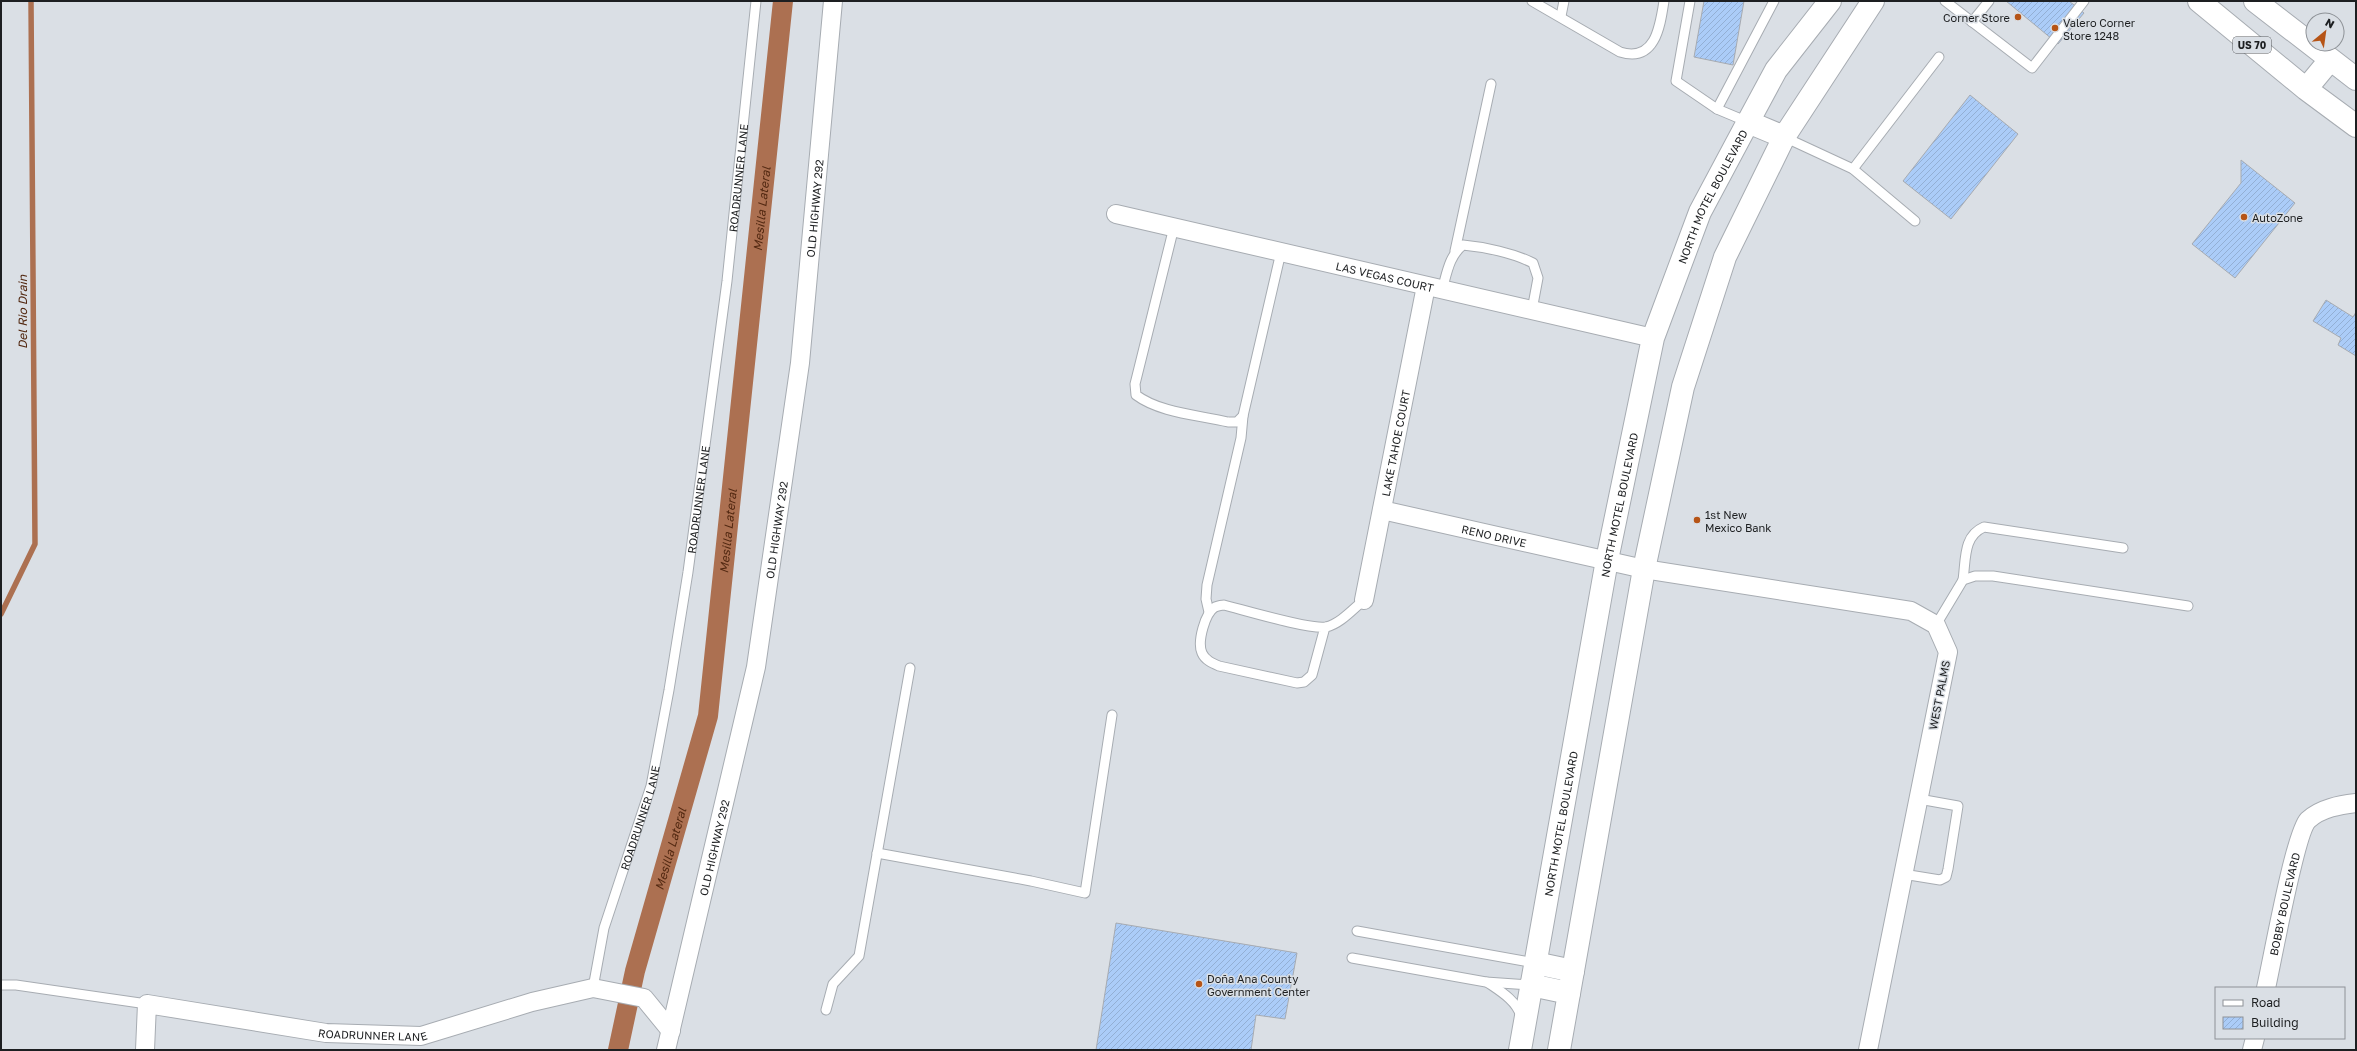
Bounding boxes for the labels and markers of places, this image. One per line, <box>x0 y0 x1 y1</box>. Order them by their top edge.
place label: Corner Store <box>1943 11 2010 24</box>
marker: Corner Store <box>2013 12 2023 22</box>
place label: Valero Corner Store 1248 <box>2063 16 2136 42</box>
marker: Valero Corner Store 1248 <box>2050 23 2060 33</box>
place label: AutoZone <box>2252 211 2303 224</box>
marker: AutoZone <box>2239 212 2249 222</box>
place label: 1st New Mexico Bank <box>1705 508 1772 534</box>
marker: 1st New Mexico Bank <box>1692 515 1702 525</box>
place label: Doña Ana County Government Center <box>1207 972 1311 998</box>
marker: Doña Ana County Government Center <box>1194 979 1204 989</box>

